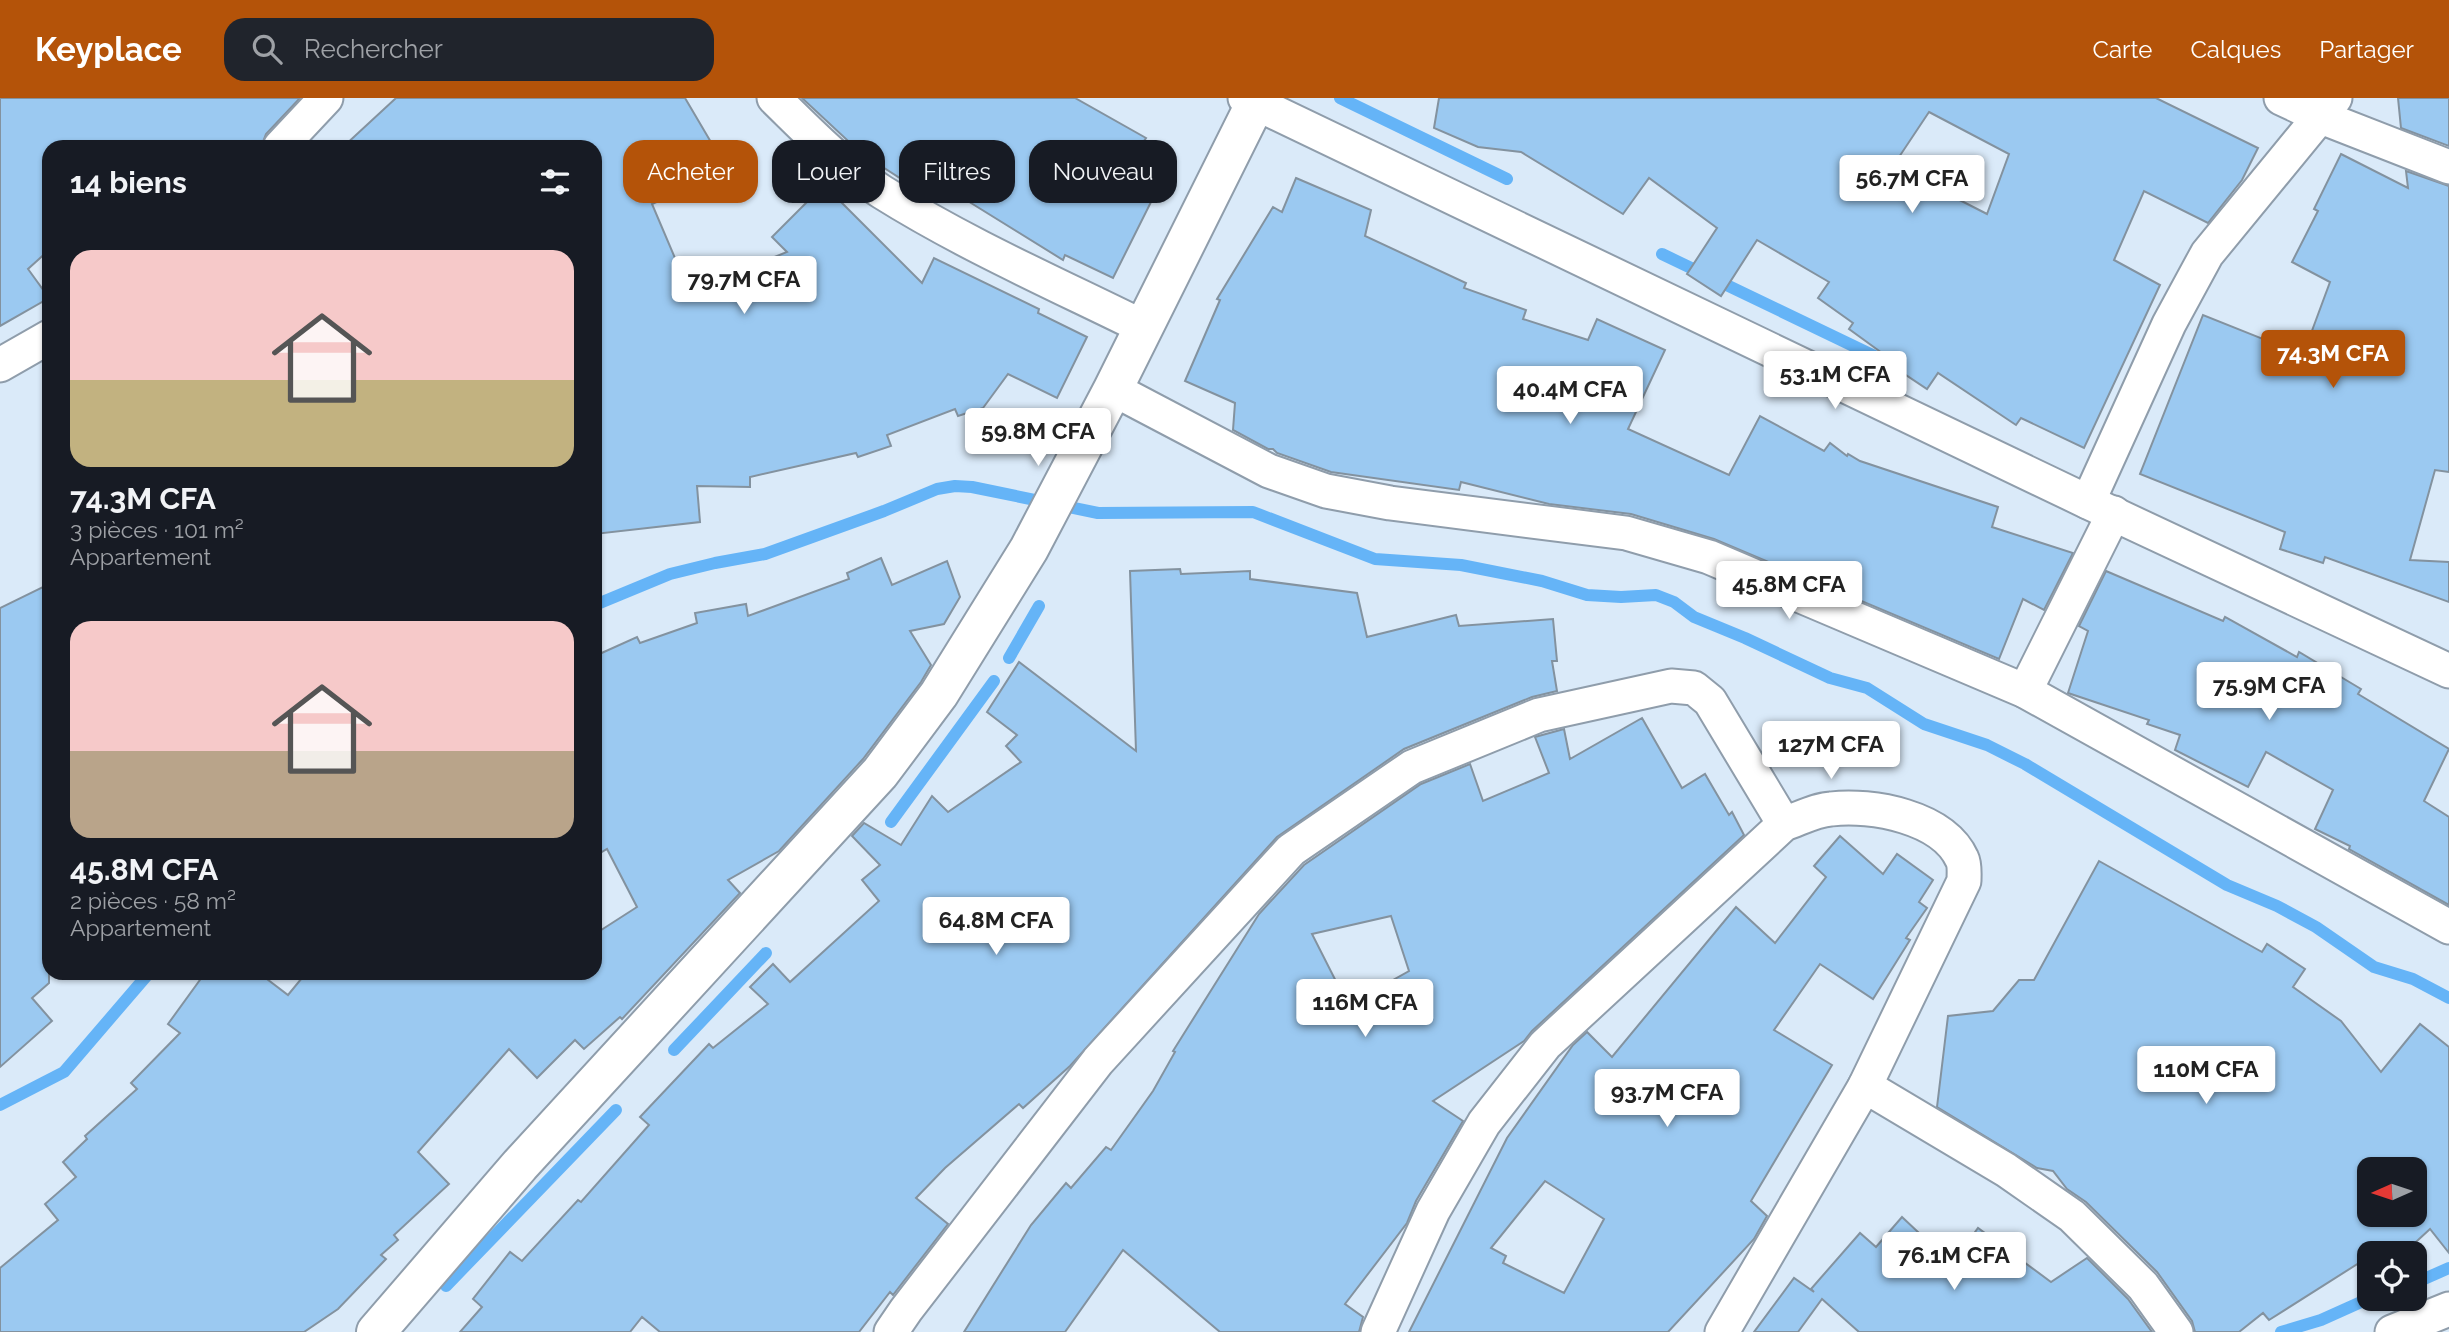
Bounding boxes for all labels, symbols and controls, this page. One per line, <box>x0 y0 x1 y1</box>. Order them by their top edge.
search box <box>224 18 714 81</box>
text: Keyplace <box>35 30 182 69</box>
icon: search <box>248 30 286 68</box>
text: Rechercher <box>304 34 443 64</box>
text: Carte <box>2093 35 2152 64</box>
text: Calques <box>2190 35 2281 64</box>
text: Partager <box>2319 35 2414 64</box>
chip: Acheter <box>623 140 758 203</box>
chip: Louer <box>772 140 885 203</box>
chip: Filtres <box>899 140 1015 203</box>
chip: Nouveau <box>1029 140 1177 203</box>
pin: 56.7M CFA <box>1832 156 1992 215</box>
icon: filters <box>536 163 574 201</box>
text: 56.7M CFA <box>1855 164 1969 191</box>
text: 14 biens <box>70 165 187 200</box>
pin: 79.7M CFA <box>664 256 824 316</box>
text: 79.7M CFA <box>688 265 800 292</box>
icon: home <box>259 295 385 421</box>
pin: 74.3M CFA <box>2253 330 2413 390</box>
text: 74.3M CFA <box>2277 339 2389 366</box>
pin: 53.1M CFA <box>1755 352 1915 411</box>
text: 53.1M CFA <box>1780 360 1890 387</box>
pin: 40.4M CFA <box>1490 366 1650 426</box>
text: 40.4M CFA <box>1513 375 1627 402</box>
pin: 59.8M CFA <box>958 408 1118 468</box>
text: 59.8M CFA <box>981 417 1095 444</box>
text: 74.3M CFA <box>70 481 216 516</box>
text: 3 pièces · 101 m² <box>70 516 244 543</box>
text: Appartement <box>70 543 211 570</box>
pin: 45.8M CFA <box>1709 561 1869 621</box>
text: 45.8M CFA <box>1732 570 1846 597</box>
pin: 75.9M CFA <box>2189 662 2349 722</box>
icon: home <box>259 666 385 792</box>
text: 75.9M CFA <box>2213 671 2325 698</box>
pin: 127M CFA <box>1759 722 1903 781</box>
text: 127M CFA <box>1778 730 1884 757</box>
text: 45.8M CFA <box>70 852 218 887</box>
text: 2 pièces · 58 m² <box>70 887 236 914</box>
pin: 64.8M CFA <box>916 898 1076 957</box>
text: 64.8M CFA <box>939 906 1053 933</box>
text: Appartement <box>70 914 211 941</box>
pin: 116M CFA <box>1293 979 1437 1039</box>
text: 116M CFA <box>1312 988 1418 1015</box>
pin: 110M CFA <box>2134 1046 2278 1106</box>
text: 110M CFA <box>2153 1055 2259 1082</box>
pin: 93.7M CFA <box>1587 1070 1747 1129</box>
text: 93.7M CFA <box>1611 1078 1723 1105</box>
north arrow <box>2357 1157 2427 1227</box>
map controls <box>2357 1157 2427 1311</box>
pin: 76.1M CFA <box>1874 1232 2034 1292</box>
text: 76.1M CFA <box>1898 1241 2010 1268</box>
button: locate <box>2357 1241 2427 1311</box>

